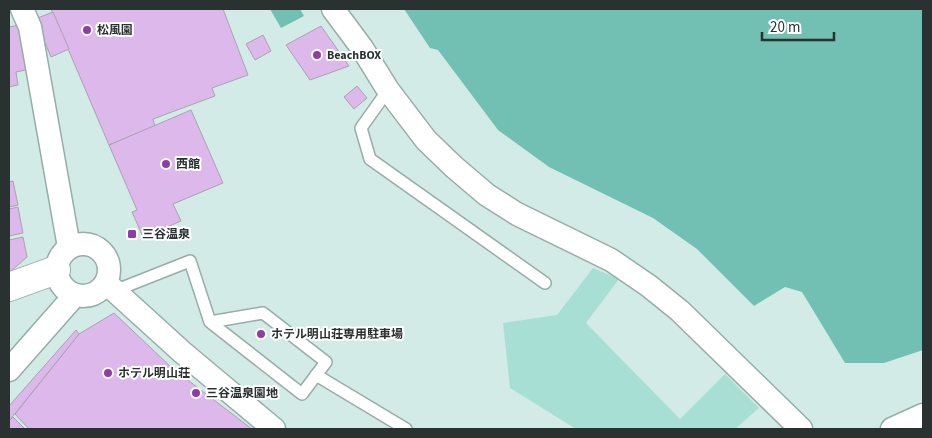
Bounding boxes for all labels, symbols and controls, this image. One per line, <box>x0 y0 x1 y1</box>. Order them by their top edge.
scale bar <box>762 10 834 42</box>
text: 20 m <box>770 17 800 38</box>
place label: 松風園 <box>97 22 133 39</box>
marker: 松風園 <box>81 24 93 36</box>
place label: BeachBOX <box>327 47 381 64</box>
marker: BeachBOX <box>311 49 323 61</box>
place label: 西館 <box>176 156 200 173</box>
marker: 西館 <box>160 158 172 170</box>
place label: 三谷温泉 <box>142 226 190 243</box>
marker: 三谷温泉 <box>126 228 138 240</box>
place label: ホテル明山荘専用駐車場 <box>271 326 403 343</box>
marker: ホテル明山荘専用駐車場 <box>255 328 267 340</box>
place label: ホテル明山荘 <box>118 365 190 382</box>
marker: ホテル明山荘 <box>102 367 114 379</box>
place label: 三谷温泉園地 <box>206 385 278 402</box>
marker: 三谷温泉園地 <box>190 387 202 399</box>

